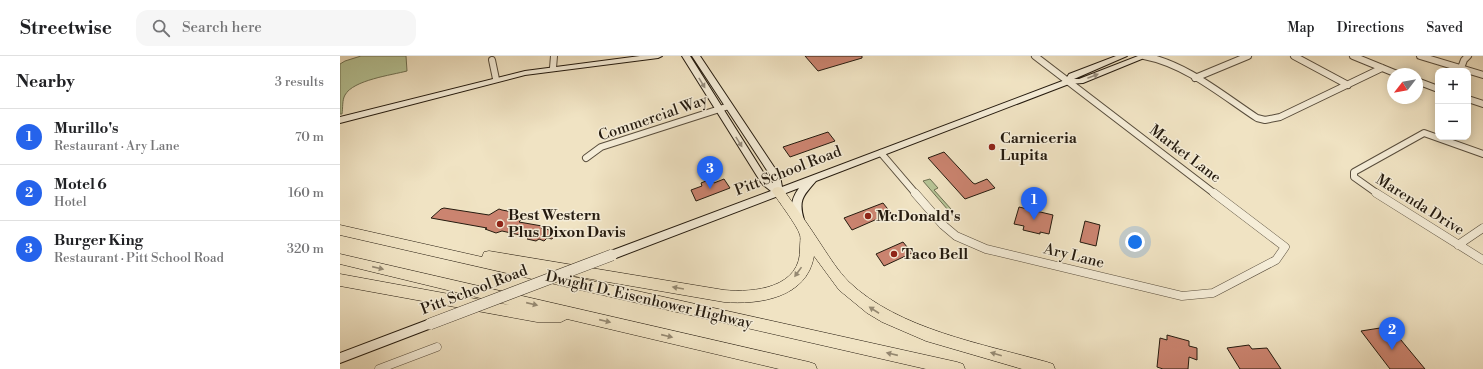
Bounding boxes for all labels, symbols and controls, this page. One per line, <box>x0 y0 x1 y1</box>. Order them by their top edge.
search box <box>136 10 416 46</box>
text: Streetwise <box>20 16 112 40</box>
icon: search <box>150 17 172 39</box>
text: Search here <box>182 18 262 37</box>
text: Map <box>1287 19 1315 37</box>
text: Directions <box>1337 19 1404 37</box>
text: Saved <box>1426 19 1463 37</box>
north arrow <box>1387 68 1423 104</box>
map controls <box>1435 68 1471 140</box>
button: + <box>1435 68 1471 104</box>
text: Nearby <box>16 71 75 93</box>
one-way arrow <box>1087 73 1099 79</box>
text: 3 results <box>275 74 324 90</box>
one-way arrow <box>699 77 706 89</box>
street label: Commercial Way <box>596 90 711 146</box>
button: − <box>1435 104 1471 140</box>
text: Murillo's <box>54 119 119 138</box>
street label: Market Lane <box>1145 121 1225 187</box>
text: 1 <box>26 129 32 145</box>
text: 70 m <box>295 129 324 145</box>
place label: Carniceria Lupita <box>1000 129 1078 165</box>
one-way arrow <box>736 136 743 148</box>
text: Restaurant · Ary Lane <box>54 138 180 154</box>
street label: Pitt School Road <box>732 142 845 200</box>
marker: Carniceria Lupita <box>987 142 997 152</box>
pin: 3 <box>697 156 723 189</box>
street label: Marenda Drive <box>1372 170 1468 240</box>
text: Motel 6 <box>54 175 107 194</box>
text: 2 <box>25 185 33 201</box>
text: 160 m <box>288 185 324 201</box>
pin: 1 <box>1021 187 1047 220</box>
text: Hotel <box>54 194 87 210</box>
place label: Best Western Plus Dixon Davis <box>508 206 626 242</box>
place label: McDonald's <box>876 207 960 226</box>
marker: McDonald's <box>863 211 873 221</box>
marker: Best Western Plus Dixon Davis <box>495 219 505 229</box>
text: Burger King <box>54 231 143 250</box>
your location <box>1125 232 1145 252</box>
street label: Ary Lane <box>1041 239 1106 273</box>
text: 3 <box>25 241 33 257</box>
text: 320 m <box>287 241 324 257</box>
place label: Taco Bell <box>902 245 968 264</box>
marker: Taco Bell <box>889 249 899 259</box>
text: Restaurant · Pitt School Road <box>54 250 224 266</box>
street label: Pitt School Road <box>418 261 531 319</box>
one-way arrow <box>372 265 384 271</box>
street label: Dwight D. Eisenhower Highway <box>544 267 755 333</box>
one-way arrow <box>794 267 803 278</box>
one-way arrow <box>672 284 684 290</box>
one-way arrow <box>526 301 538 307</box>
one-way arrow <box>869 306 879 314</box>
pin: 2 <box>1379 317 1405 350</box>
one-way arrow <box>599 319 612 325</box>
one-way arrow <box>661 333 674 339</box>
one-way arrow <box>886 351 898 357</box>
one-way arrow <box>989 351 1001 357</box>

